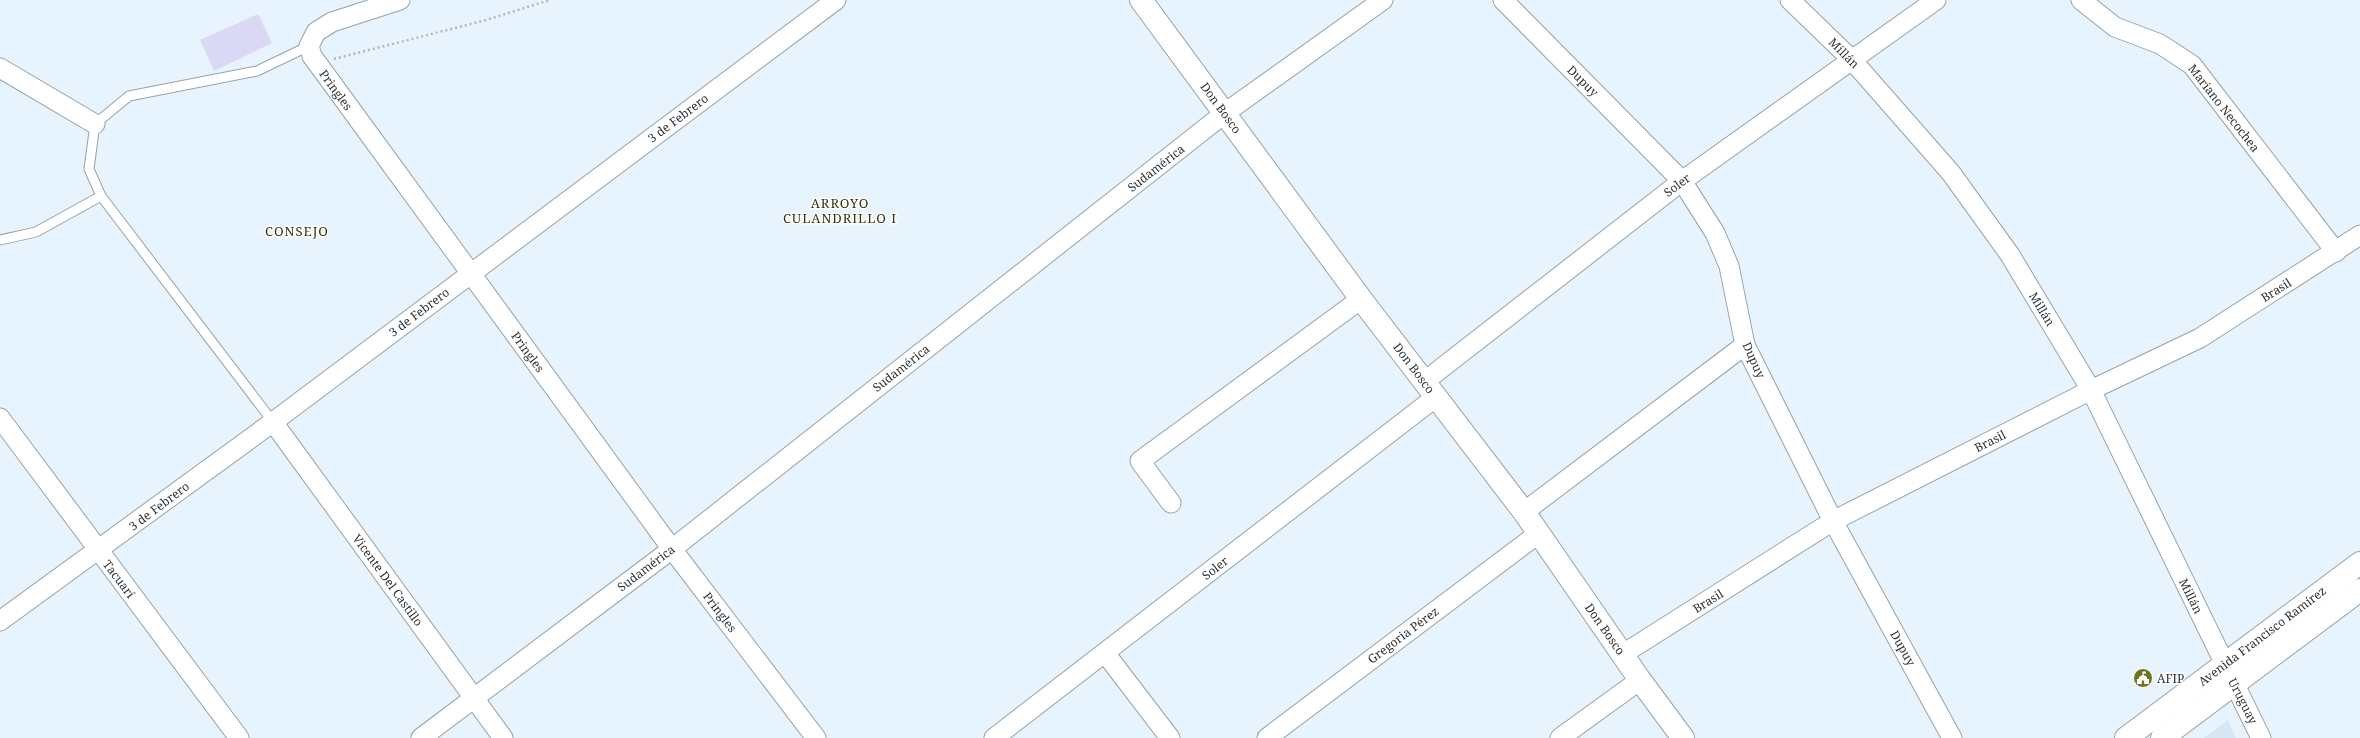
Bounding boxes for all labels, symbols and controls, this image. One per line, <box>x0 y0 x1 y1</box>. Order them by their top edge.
street label: Millán <box>1825 34 1863 72</box>
street label: Mariano Necochea <box>2184 61 2264 156</box>
street label: Dupuy <box>1564 62 1603 101</box>
street label: Pringles <box>315 66 357 114</box>
street label: Don Bosco <box>1197 79 1245 137</box>
street label: 3 de Febrero <box>644 90 712 146</box>
street label: Sudamérica <box>1124 140 1188 196</box>
street label: Soler <box>1660 169 1694 201</box>
district label: ARROYO CULANDRILLO I <box>783 194 897 227</box>
district label: CONSEJO <box>265 222 329 240</box>
street label: Brasil <box>2258 274 2295 306</box>
street label: 3 de Febrero <box>385 284 453 340</box>
street label: Millán <box>2025 289 2059 329</box>
street label: Pringles <box>507 328 549 376</box>
street label: Don Bosco <box>1389 339 1439 397</box>
street label: Dupuy <box>1738 339 1770 381</box>
street label: Sudamérica <box>869 340 933 396</box>
street label: Brasil <box>1971 426 2009 456</box>
street label: 3 de Febrero <box>125 478 193 534</box>
street label: Vicente Del Castillo <box>349 531 427 629</box>
street label: Sudamérica <box>614 541 679 595</box>
street label: Soler <box>1198 552 1232 584</box>
street label: Tacuarí <box>99 557 139 602</box>
street label: Millán <box>2175 576 2207 617</box>
street label: Avenida Francisco Ramírez <box>2195 582 2329 690</box>
street label: Brasil <box>1690 585 1727 617</box>
street label: Pringles <box>699 588 741 636</box>
street label: Don Bosco <box>1581 600 1629 658</box>
street label: Gregoria Pérez <box>1364 603 1442 667</box>
street label: Dupuy <box>1886 627 1920 669</box>
public building icon: AFIP <box>2132 667 2154 689</box>
place label: AFIP <box>2157 670 2184 687</box>
street label: Uruguay <box>2224 675 2262 727</box>

